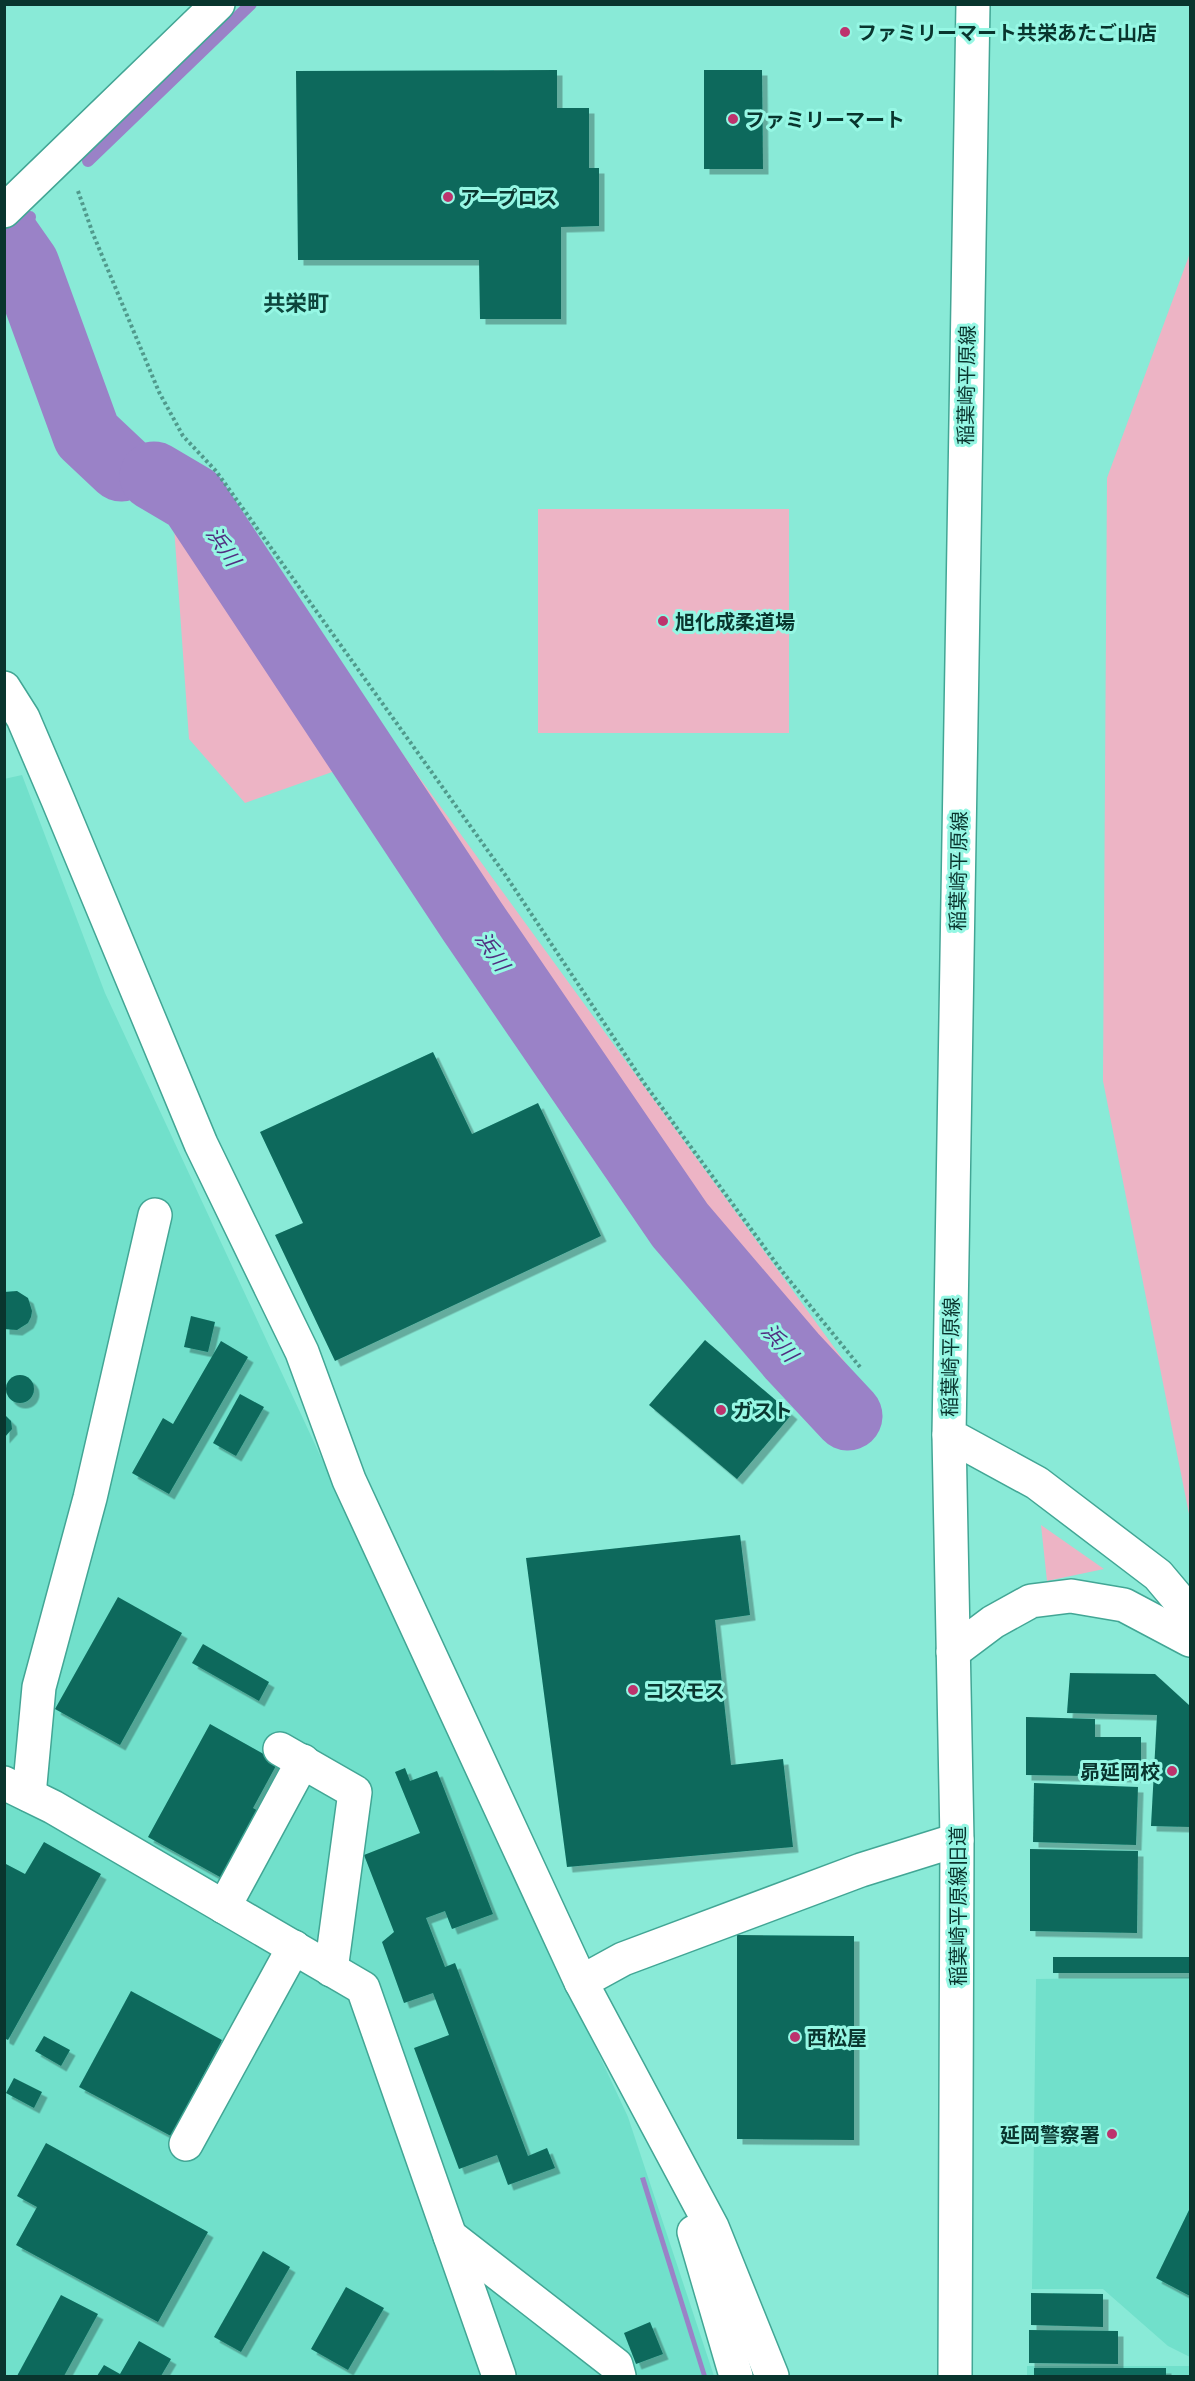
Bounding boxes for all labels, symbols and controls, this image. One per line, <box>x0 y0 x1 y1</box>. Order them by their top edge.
place label: ファミリーマート共栄あたご山店 <box>857 21 1157 44</box>
marker: ファミリーマート共栄あたご山店 <box>838 25 852 39</box>
place label: ファミリーマート <box>745 108 905 131</box>
marker: ファミリーマート <box>726 112 740 126</box>
place label: アープロス <box>460 186 558 209</box>
marker: アープロス <box>441 190 455 204</box>
district label: 共栄町 <box>263 290 329 315</box>
street label: 稲葉崎平原線 <box>953 325 979 445</box>
water label: 浜川 <box>202 522 247 572</box>
place label: 旭化成柔道場 <box>675 610 795 633</box>
marker: 旭化成柔道場 <box>656 614 670 628</box>
street label: 稲葉崎平原線 <box>945 811 971 931</box>
water label: 浜川 <box>471 927 516 977</box>
street label: 稲葉崎平原線 <box>937 1297 963 1417</box>
water label: 浜川 <box>757 1318 804 1367</box>
place label: ガスト <box>733 1399 793 1422</box>
marker: ガスト <box>714 1403 728 1417</box>
place label: コスモス <box>645 1679 725 1702</box>
marker: コスモス <box>626 1683 640 1697</box>
place label: 昴延岡校 <box>1080 1760 1160 1783</box>
marker: 昴延岡校 <box>1165 1764 1179 1778</box>
street label: 稲葉崎平原線旧道 <box>946 1826 969 1986</box>
place label: 西松屋 <box>807 2026 867 2049</box>
marker: 西松屋 <box>788 2030 802 2044</box>
place label: 延岡警察署 <box>1000 2123 1100 2146</box>
marker: 延岡警察署 <box>1105 2127 1119 2141</box>

